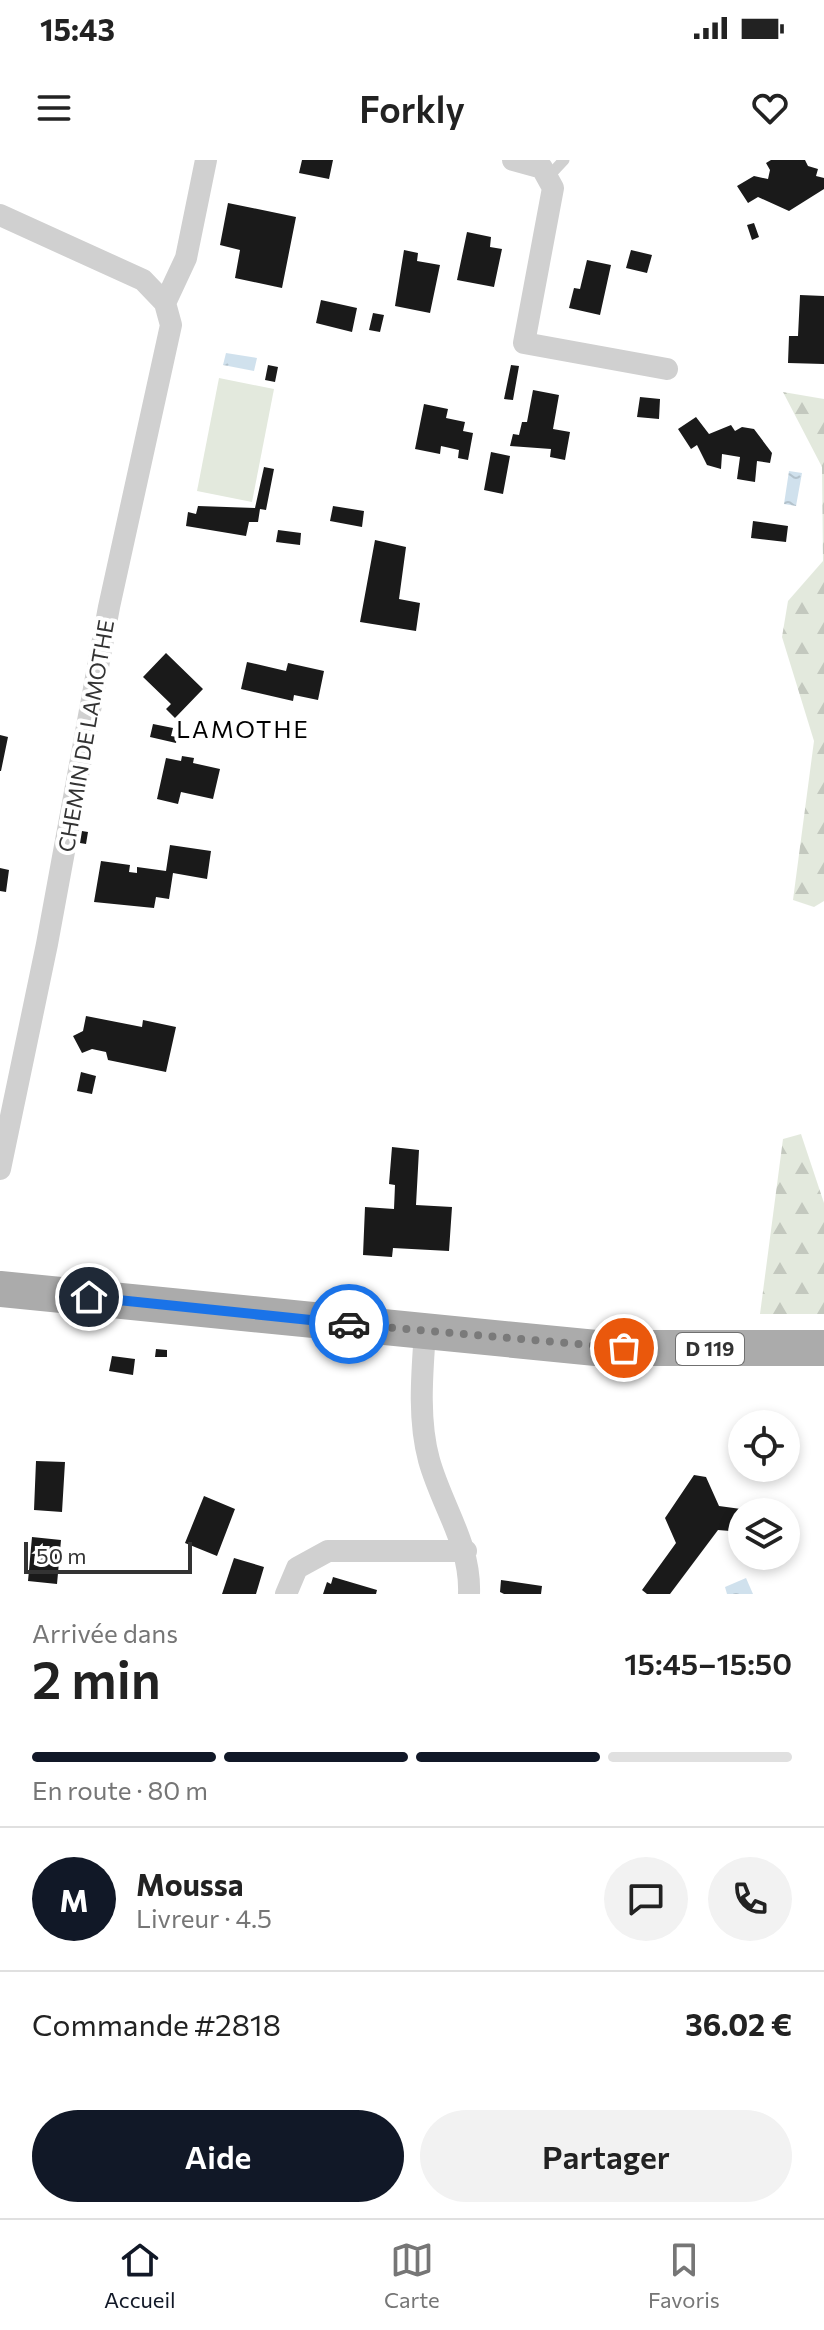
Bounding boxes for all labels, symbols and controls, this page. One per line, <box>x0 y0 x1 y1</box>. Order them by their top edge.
text: 15:43 <box>40 10 115 47</box>
icon: menu <box>32 86 76 130</box>
text: Forkly <box>359 86 465 130</box>
icon: heart <box>748 86 792 130</box>
street label: CHEMIN DE LAMOTHE <box>52 618 119 854</box>
district label: LAMOTHE <box>176 714 310 743</box>
pin <box>55 1263 123 1331</box>
icon: home <box>67 1275 111 1319</box>
courier <box>309 1284 389 1364</box>
icon: car <box>327 1302 371 1346</box>
pin <box>590 1314 658 1382</box>
icon: bag <box>602 1326 646 1370</box>
road number: D 119 <box>676 1333 744 1365</box>
map controls <box>728 1410 800 1570</box>
button: locate <box>728 1410 800 1482</box>
button: layers <box>728 1498 800 1570</box>
scale bar <box>24 1538 192 1574</box>
text: 50 m <box>36 1542 86 1569</box>
text: Arrivée dans <box>32 1617 178 1648</box>
text: 15:45–15:50 <box>624 1644 792 1681</box>
text: 2 min <box>32 1646 161 1710</box>
text: En route · 80 m <box>32 1774 208 1805</box>
button: chat <box>604 1857 688 1941</box>
button: phone <box>708 1857 792 1941</box>
text: Moussa <box>136 1865 243 1902</box>
text: M <box>60 1881 88 1918</box>
text: Livreur · 4.5 <box>136 1902 272 1933</box>
text: Commande #2818 <box>32 2005 281 2042</box>
text: 36.02 € <box>685 2005 792 2042</box>
button: Aide <box>32 2110 404 2202</box>
button: Partager <box>420 2110 792 2202</box>
tab: Accueil <box>104 2238 176 2313</box>
tab: Carte <box>384 2238 440 2313</box>
tab: Favoris <box>648 2238 720 2313</box>

